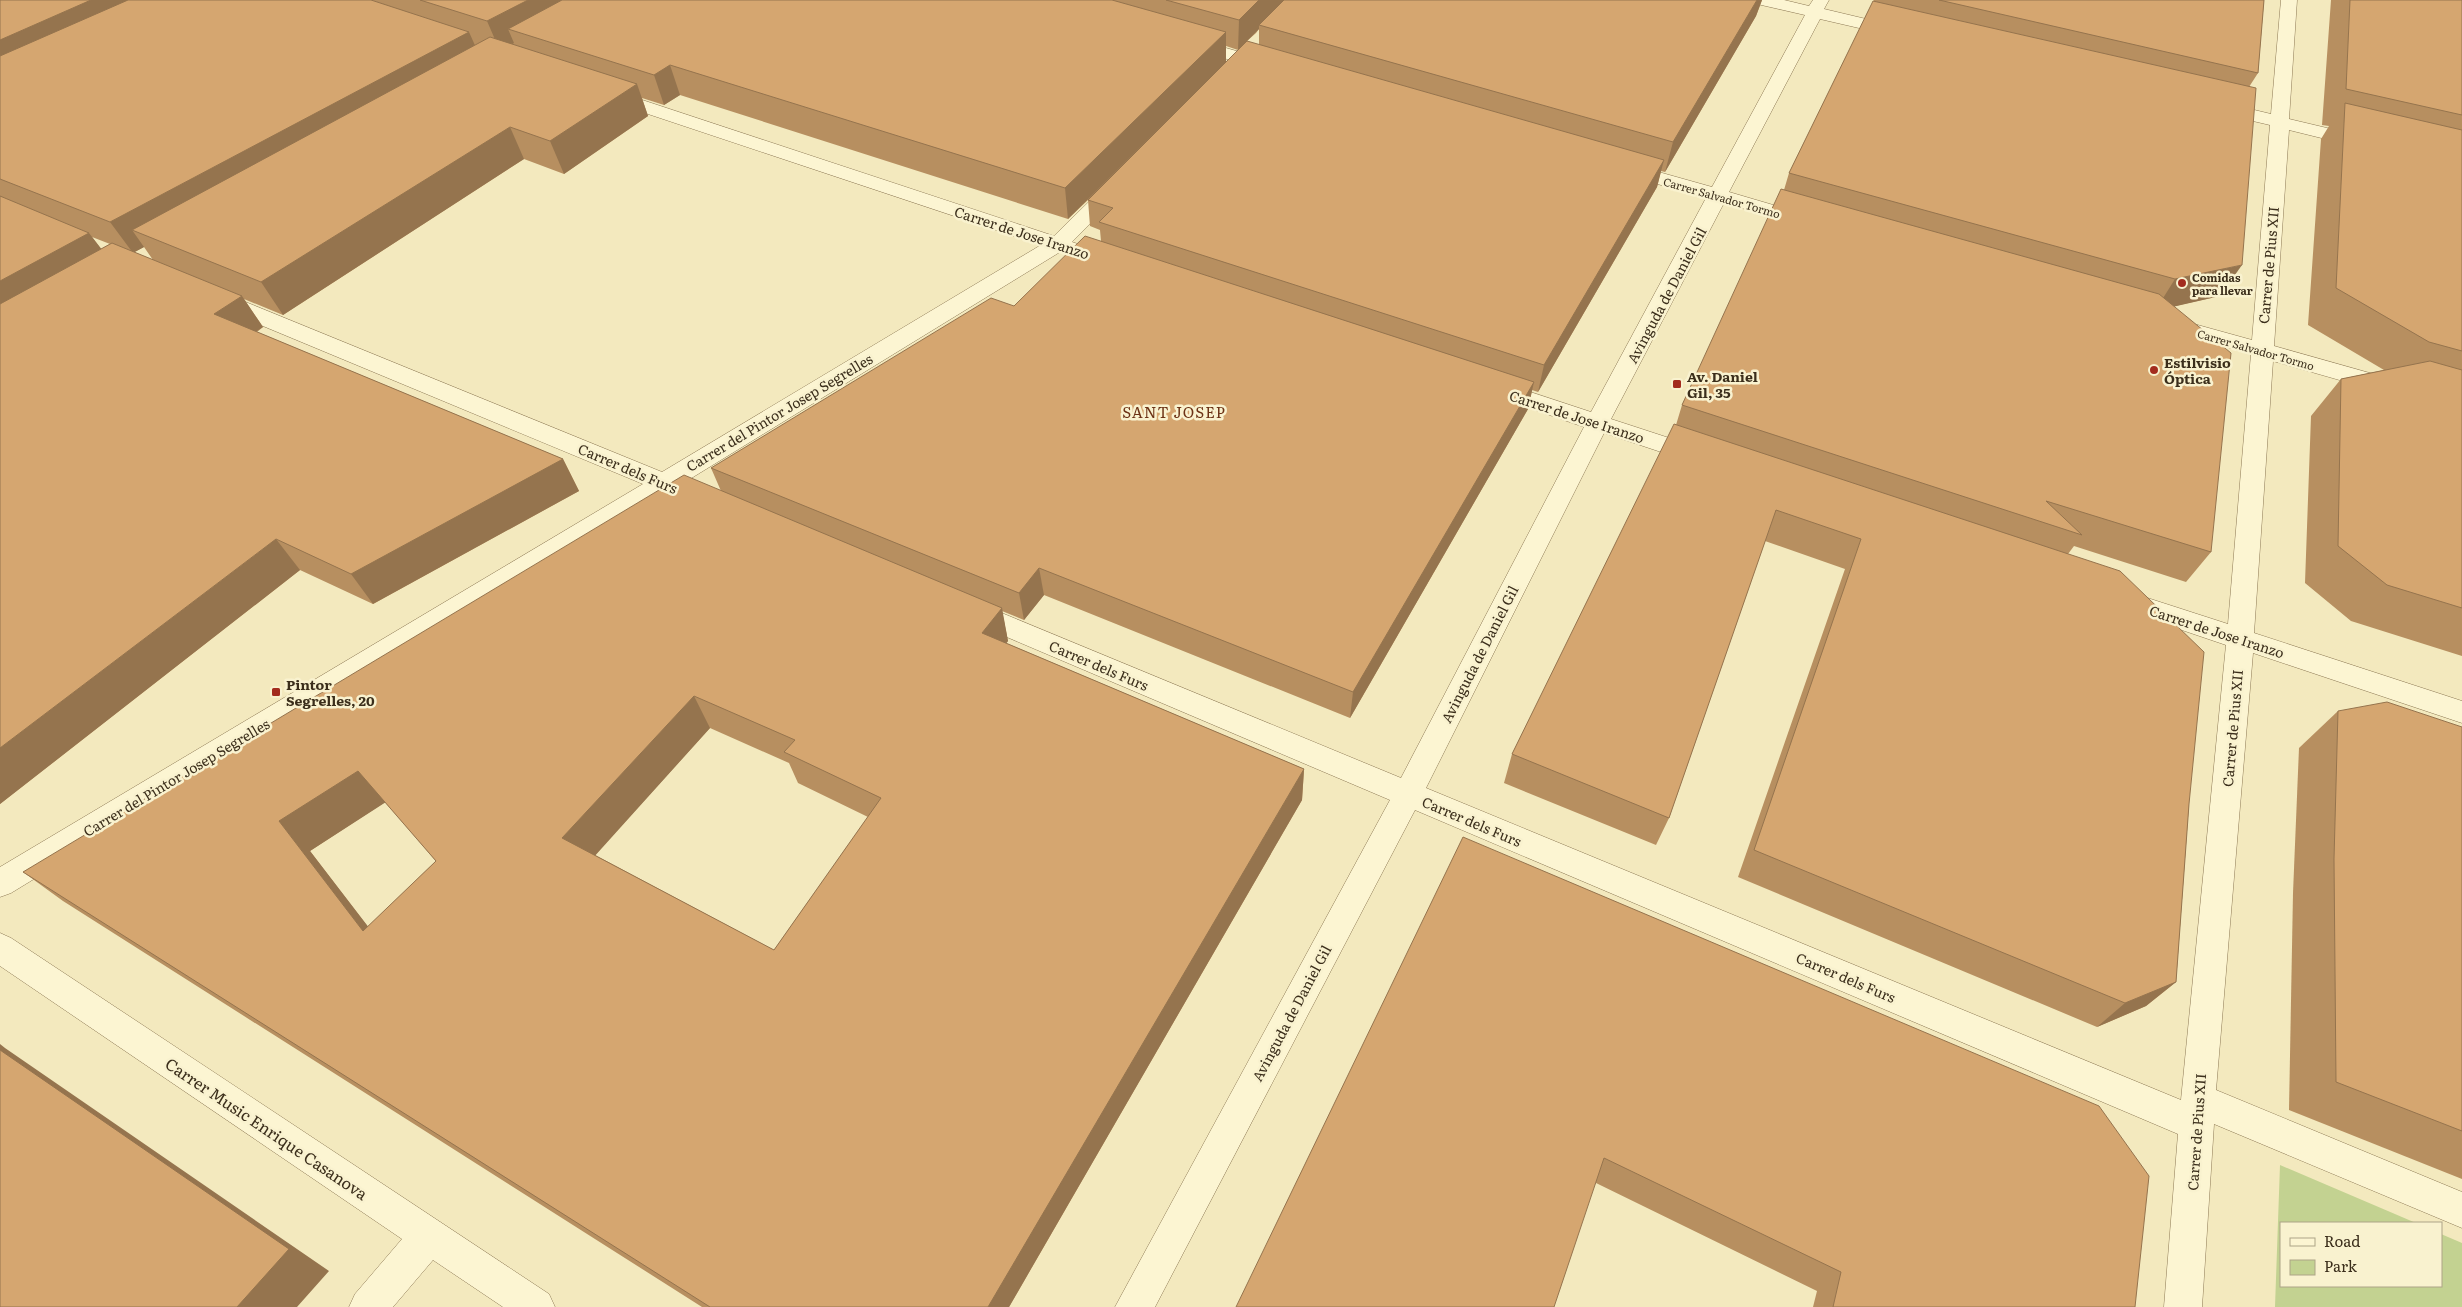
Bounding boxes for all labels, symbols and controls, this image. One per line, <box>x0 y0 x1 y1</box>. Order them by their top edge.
street label: Carrer Salvador Tormo <box>1662 173 1782 221</box>
street label: Carrer de Jose Iranzo <box>952 201 1092 263</box>
street label: Carrer de Pius XII <box>2253 206 2283 324</box>
street label: Avinguda de Daniel Gil <box>1622 223 1711 367</box>
place label: Comidas para llevar <box>2192 269 2253 298</box>
marker: Comidas para llevar <box>2176 277 2188 289</box>
street label: Carrer Salvador Tormo <box>2196 325 2316 373</box>
street label: Carrer del Pintor Josep Segrelles <box>682 348 876 476</box>
place label: Estilvisio Óptica <box>2164 352 2231 388</box>
marker: Estilvisio Óptica <box>2148 364 2160 376</box>
place label: Av. Daniel Gil, 35 <box>1687 366 1758 402</box>
marker: Av. Daniel Gil, 35 <box>1671 378 1683 390</box>
street label: Carrer de Jose Iranzo <box>1507 385 1647 447</box>
district label: SANT JOSEP <box>1122 400 1226 423</box>
street label: Carrer dels Furs <box>575 438 681 498</box>
street label: Avinguda de Daniel Gil <box>1436 582 1523 726</box>
street label: Carrer de Jose Iranzo <box>2147 600 2287 662</box>
street label: Carrer dels Furs <box>1046 635 1152 695</box>
street label: Carrer de Pius XII <box>2217 669 2247 787</box>
place label: Pintor Segrelles, 20 <box>286 674 375 710</box>
marker: Pintor Segrelles, 20 <box>270 686 282 698</box>
street label: Carrer del Pintor Josep Segrelles <box>79 713 273 841</box>
street label: Carrer dels Furs <box>1419 791 1525 851</box>
street label: Avinguda de Daniel Gil <box>1247 941 1336 1085</box>
street label: Carrer dels Furs <box>1793 947 1899 1007</box>
street label: Carrer Music Enrique Casanova <box>161 1051 373 1205</box>
street label: Carrer de Pius XII <box>2182 1073 2210 1191</box>
legend <box>2280 1222 2442 1287</box>
text: Road <box>2324 1229 2360 1252</box>
text: Park <box>2324 1254 2358 1277</box>

